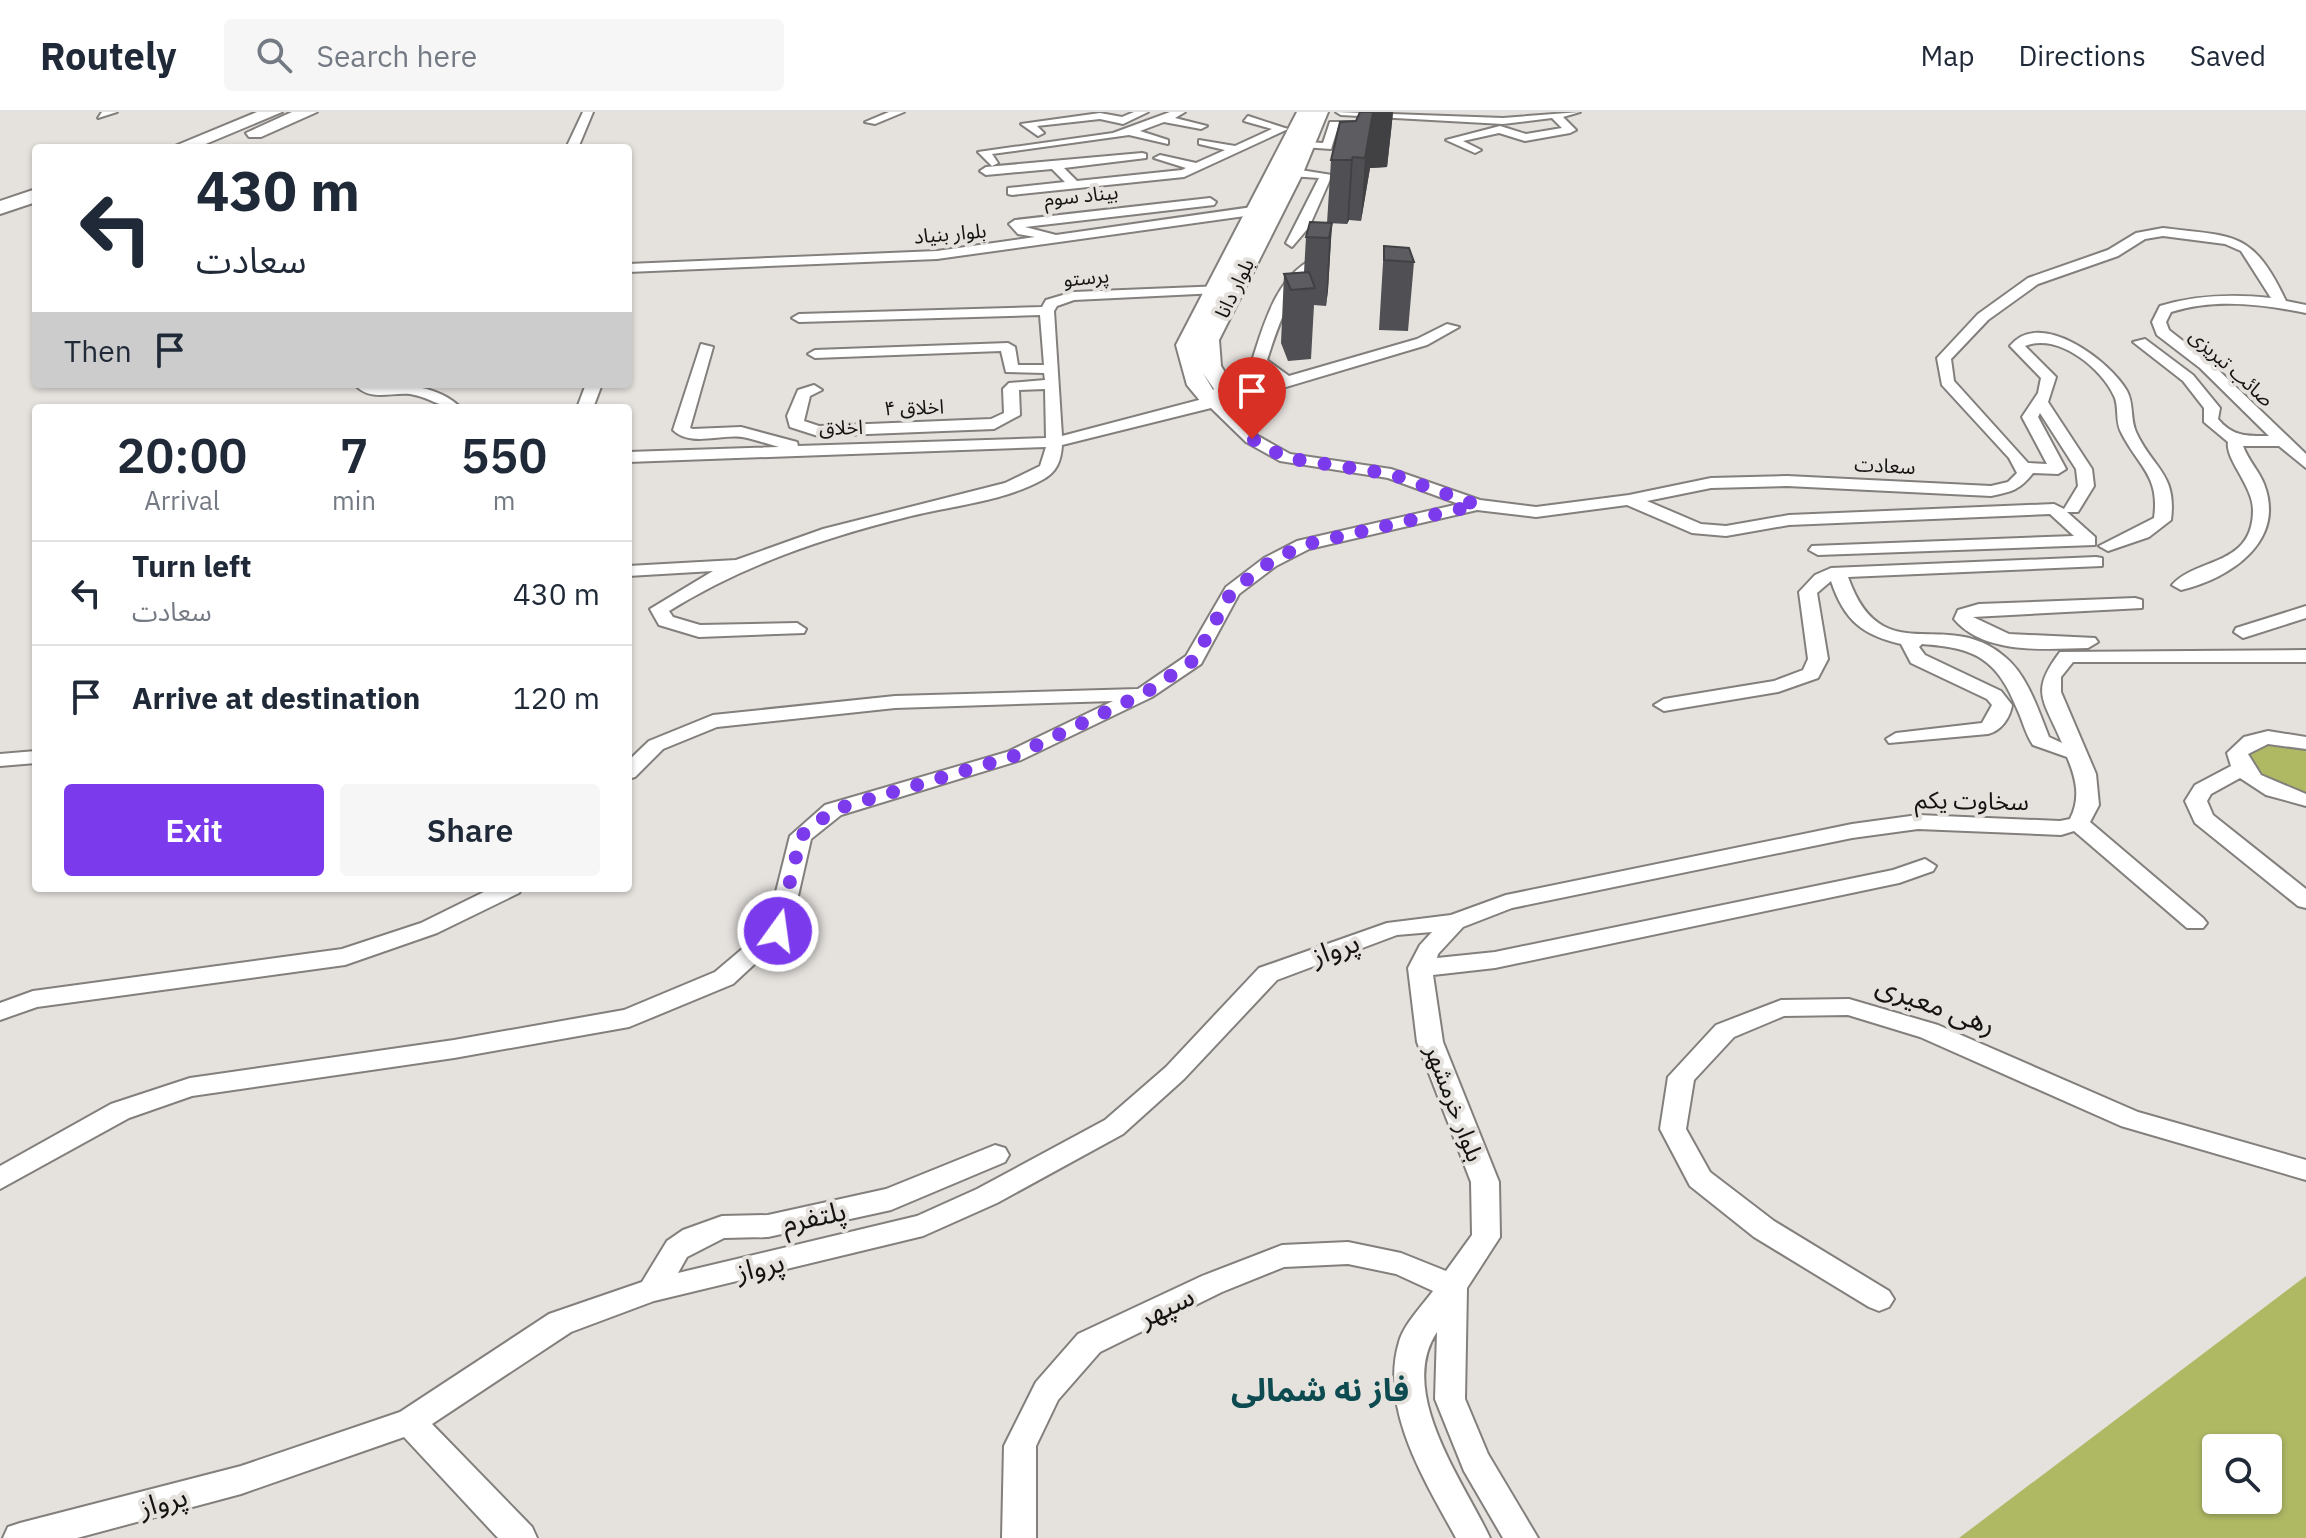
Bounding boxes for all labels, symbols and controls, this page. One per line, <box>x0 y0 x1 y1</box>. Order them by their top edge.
search box <box>224 19 784 91</box>
text: Routely <box>40 31 176 80</box>
icon: search <box>252 33 296 77</box>
text: Search here <box>316 36 477 75</box>
text: Map <box>1920 37 1974 74</box>
text: Directions <box>2018 37 2146 74</box>
text: Saved <box>2190 37 2266 74</box>
text: 430 m <box>196 154 360 226</box>
icon: left <box>64 176 168 280</box>
street label: بیناد سوم <box>1042 178 1120 214</box>
street label: بلوار بنیاد <box>913 216 987 250</box>
text: سعادت <box>196 236 306 283</box>
street label: بلوار دانا <box>1208 254 1260 322</box>
street label: پرستو <box>1062 261 1110 293</box>
street label: صائب تبریزی <box>2184 322 2280 412</box>
icon: arrive <box>148 328 192 372</box>
text: Then <box>64 331 132 370</box>
pin <box>1218 357 1286 439</box>
icon: arrive <box>1230 369 1274 413</box>
street label: اخلاق ۴ <box>883 392 945 422</box>
street label: اخلاق <box>819 413 863 441</box>
text: 20:00 <box>117 424 247 486</box>
text: 7 <box>340 424 368 486</box>
text: 550 <box>461 424 547 486</box>
street label: سعادت <box>1854 450 1916 480</box>
text: Arrival <box>144 483 220 517</box>
text: min <box>332 483 376 517</box>
text: m <box>493 483 515 517</box>
text: Turn left <box>132 546 251 585</box>
icon: left <box>64 571 108 615</box>
text: 430 m <box>513 574 600 613</box>
text: سعادت <box>132 594 212 628</box>
icon: arrive <box>64 675 108 719</box>
text: Arrive at destination <box>132 678 420 717</box>
text: 120 m <box>513 678 600 717</box>
street label: سخاوت یکم <box>1915 783 2029 819</box>
button: Exit <box>64 784 324 876</box>
button: Share <box>340 784 600 876</box>
position arrow <box>736 889 820 973</box>
street label: پرواز <box>1305 923 1364 974</box>
street label: رهی معیری <box>1871 965 2001 1043</box>
street label: بلوار خرمشهر <box>1418 1039 1492 1166</box>
street label: پلتفرم <box>779 1191 850 1244</box>
street label: پرواز <box>731 1242 788 1290</box>
street label: سپهر <box>1131 1277 1200 1336</box>
district label: فاز نه شمالی <box>1231 1368 1409 1410</box>
map controls <box>2202 1434 2282 1514</box>
button: search <box>2202 1434 2282 1514</box>
street label: پرواز <box>134 1477 191 1526</box>

